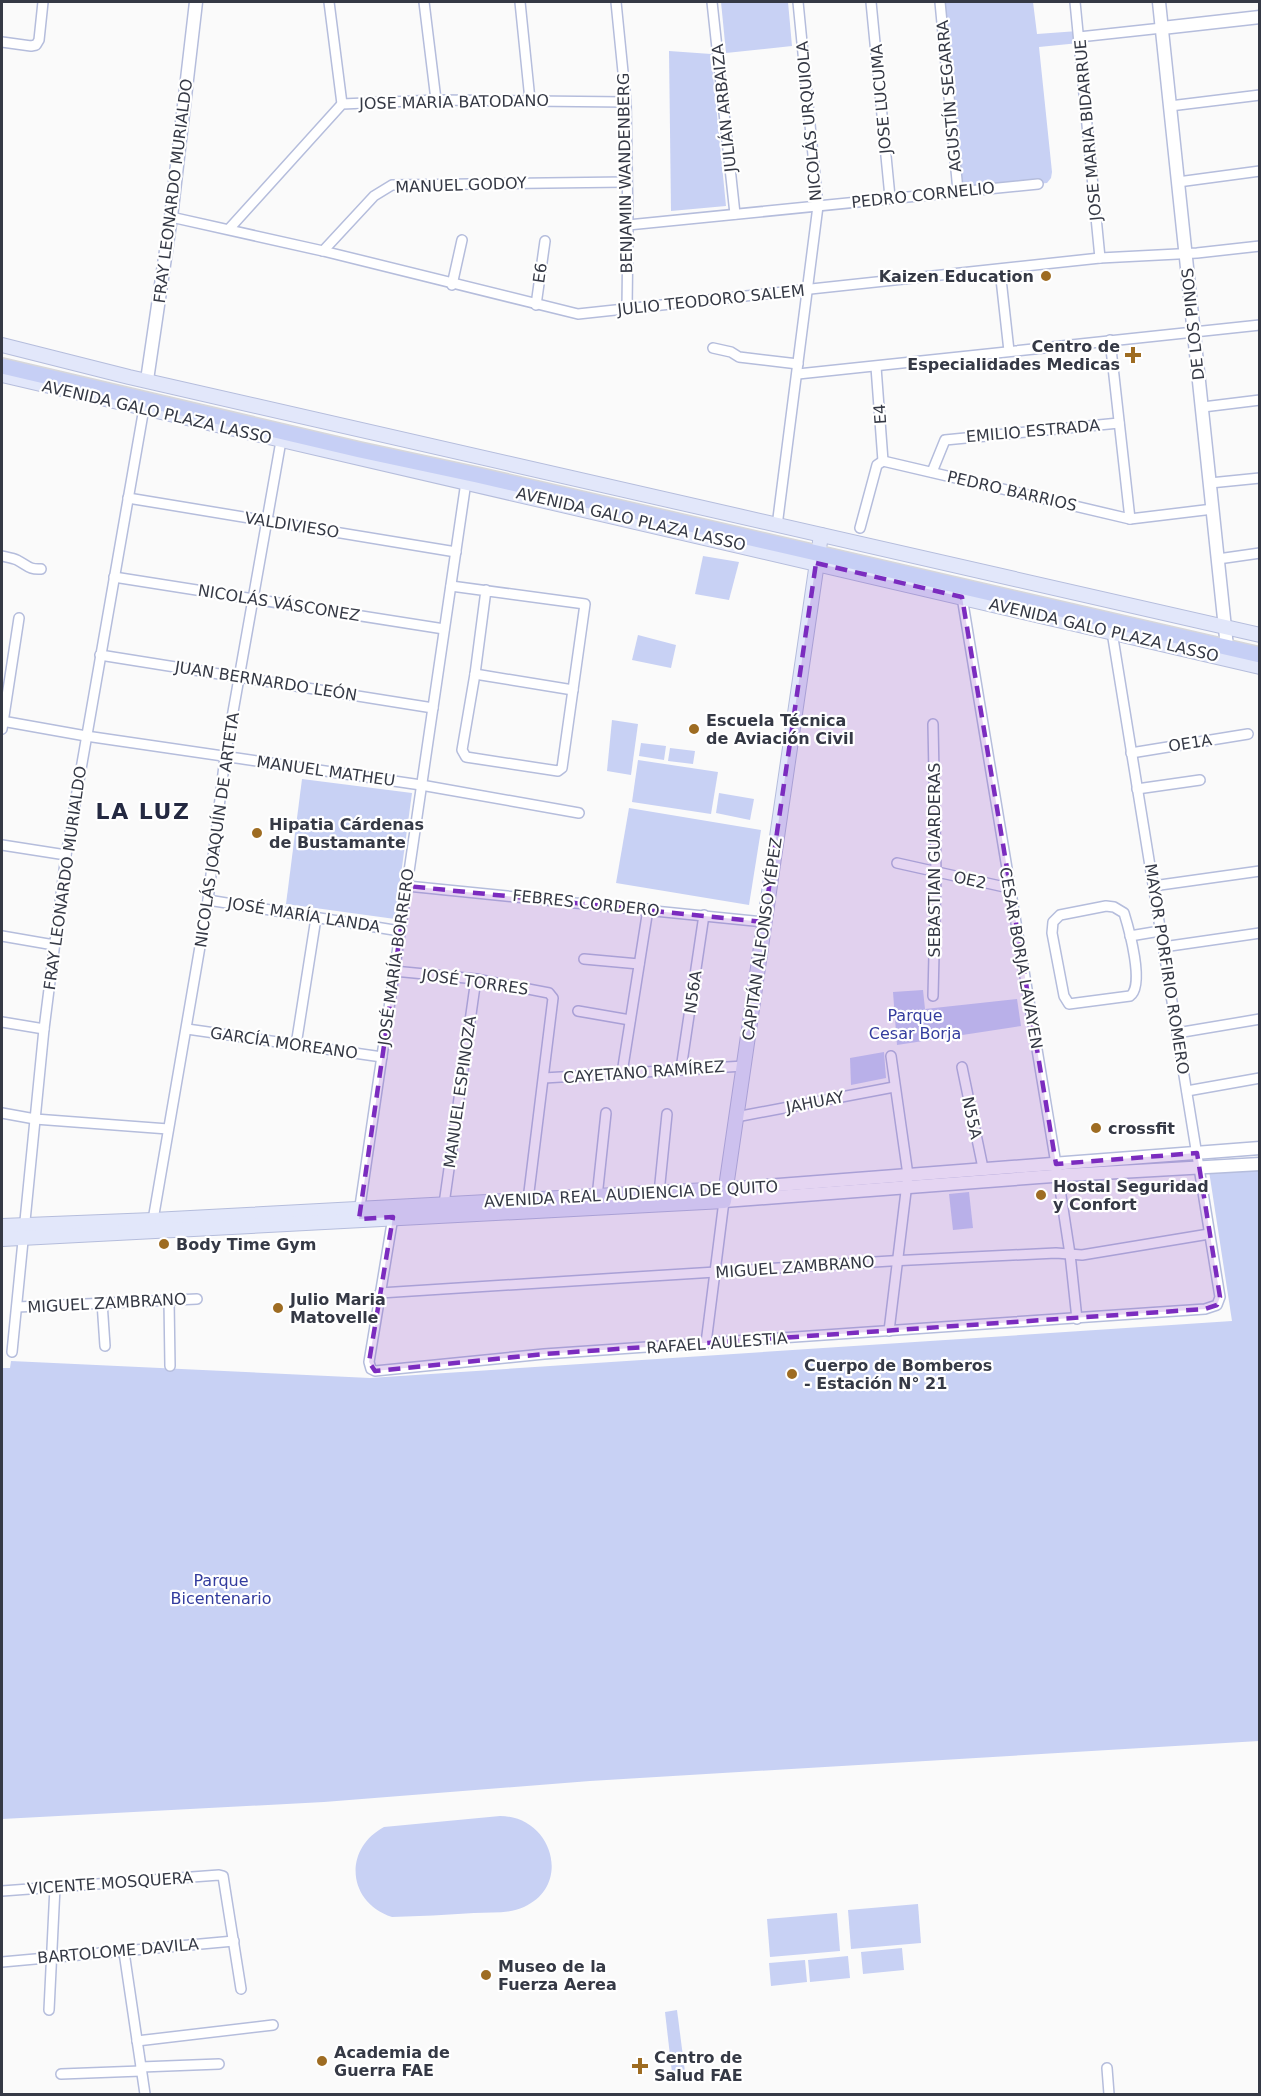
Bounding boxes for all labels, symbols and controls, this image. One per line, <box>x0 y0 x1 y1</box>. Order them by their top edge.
street label: AGUSTÍN SEGARRA <box>933 19 965 173</box>
street label: JOSE MARIA BIDARRUE <box>1071 39 1105 222</box>
street label: NICOLÁS URQUIOLA <box>793 40 825 202</box>
street label: JULIÁN ARBAIZA <box>708 43 740 174</box>
street label: JOSE LUCUMA <box>867 43 895 156</box>
street label: BENJAMIN WANDENBERG <box>614 72 636 274</box>
street label: FRAY LEONARDO MURIALDO <box>150 78 196 304</box>
street label: JOSE MARIA BATODANO <box>358 91 549 113</box>
street label: MANUEL GODOY <box>395 173 527 197</box>
street label: PEDRO CORNELIO <box>850 178 996 212</box>
street label: E6 <box>529 262 551 284</box>
place label: Kaizen Education <box>879 267 1034 286</box>
street label: DE LOS PINOS <box>1178 267 1208 381</box>
marker: Kaizen Education <box>1039 269 1053 283</box>
street label: JULIO TEODORO SALEM <box>615 281 806 319</box>
place label: Centro de Especialidades Medicas <box>907 337 1120 374</box>
marker: Centro de Especialidades Medicas <box>1124 346 1142 364</box>
street label: AVENIDA GALO PLAZA LASSO <box>40 376 274 448</box>
street label: E4 <box>870 403 890 425</box>
street label: EMILIO ESTRADA <box>965 416 1101 446</box>
street label: PEDRO BARRIOS <box>945 467 1079 515</box>
street label: AVENIDA GALO PLAZA LASSO <box>514 483 748 555</box>
street label: VALDIVIESO <box>243 508 341 542</box>
street label: NICOLÁS VÁSCONEZ <box>197 581 361 625</box>
street label: AVENIDA GALO PLAZA LASSO <box>987 594 1221 666</box>
street label: JUAN BERNARDO LEÓN <box>173 657 358 705</box>
street label: NICOLÁS JOAQUÍN DE ARTETA <box>191 711 243 949</box>
place label: Escuela Técnica de Aviación Civil <box>706 711 854 748</box>
marker: Escuela Técnica de Aviación Civil <box>687 722 701 736</box>
street label: OE1A <box>1167 730 1213 756</box>
street label: MANUEL MATHEU <box>256 752 396 790</box>
street label: SEBASTIAN GUARDERAS <box>925 762 944 958</box>
street label: FRAY LEONARDO MURIALDO <box>40 765 90 991</box>
district label: LA LUZ <box>96 799 190 824</box>
place label: Hipatia Cárdenas de Bustamante <box>269 815 424 852</box>
marker: Hipatia Cárdenas de Bustamante <box>250 826 264 840</box>
street label: CAPITÁN ALFONSO YÉPEZ <box>738 836 786 1042</box>
street label: MAYOR PORFIRIO ROMERO <box>1141 862 1193 1076</box>
street label: CESAR BORJA LAVAYEN <box>996 866 1046 1050</box>
street label: JOSÉ MARÍA BORRERO <box>374 867 418 1048</box>
street label: OE2 <box>952 867 988 893</box>
street label: FEBRES CORDERO <box>512 886 660 920</box>
street label: JOSÉ MARÍA LANDA <box>225 893 382 936</box>
street label: JOSÉ TORRES <box>419 965 530 999</box>
street label: N56A <box>681 969 705 1015</box>
park label: Parque Cesar Borja <box>869 1006 961 1043</box>
street label: MANUEL ESPINOZA <box>440 1015 480 1169</box>
street label: GARCÍA MOREANO <box>209 1023 359 1063</box>
street label: CAYETANO RAMÍREZ <box>563 1057 726 1087</box>
street label: JAHUAY <box>783 1087 846 1117</box>
street label: N55A <box>958 1095 986 1141</box>
place label: crossfit <box>1108 1119 1175 1138</box>
marker: crossfit <box>1089 1121 1103 1135</box>
street label: AVENIDA REAL AUDIENCIA DE QUITO <box>483 1177 779 1211</box>
place label: Hostal Seguridad y Confort <box>1053 1177 1209 1214</box>
marker: Hostal Seguridad y Confort <box>1034 1188 1048 1202</box>
place label: Body Time Gym <box>176 1235 316 1254</box>
marker: Body Time Gym <box>157 1237 171 1251</box>
street label: MIGUEL ZAMBRANO <box>715 1252 875 1282</box>
street label: MIGUEL ZAMBRANO <box>27 1289 187 1317</box>
place label: Julio Maria Matovelle <box>289 1290 386 1327</box>
marker: Julio Maria Matovelle <box>271 1301 285 1315</box>
street label: RAFAEL AULESTIA <box>646 1329 788 1357</box>
place label: Cuerpo de Bomberos - Estación N° 21 <box>804 1356 992 1393</box>
marker: Cuerpo de Bomberos - Estación N° 21 <box>785 1367 799 1381</box>
park label: Parque Bicentenario <box>170 1571 272 1608</box>
street label: VICENTE MOSQUERA <box>26 1868 194 1898</box>
street label: BARTOLOME DAVILA <box>36 1934 200 1968</box>
place label: Museo de la Fuerza Aerea <box>498 1957 617 1994</box>
marker: Museo de la Fuerza Aerea <box>479 1968 493 1982</box>
place label: Academia de Guerra FAE <box>334 2043 450 2080</box>
place label: Centro de Salud FAE <box>654 2048 743 2085</box>
marker: Academia de Guerra FAE <box>315 2054 329 2068</box>
marker: Centro de Salud FAE <box>631 2057 649 2075</box>

